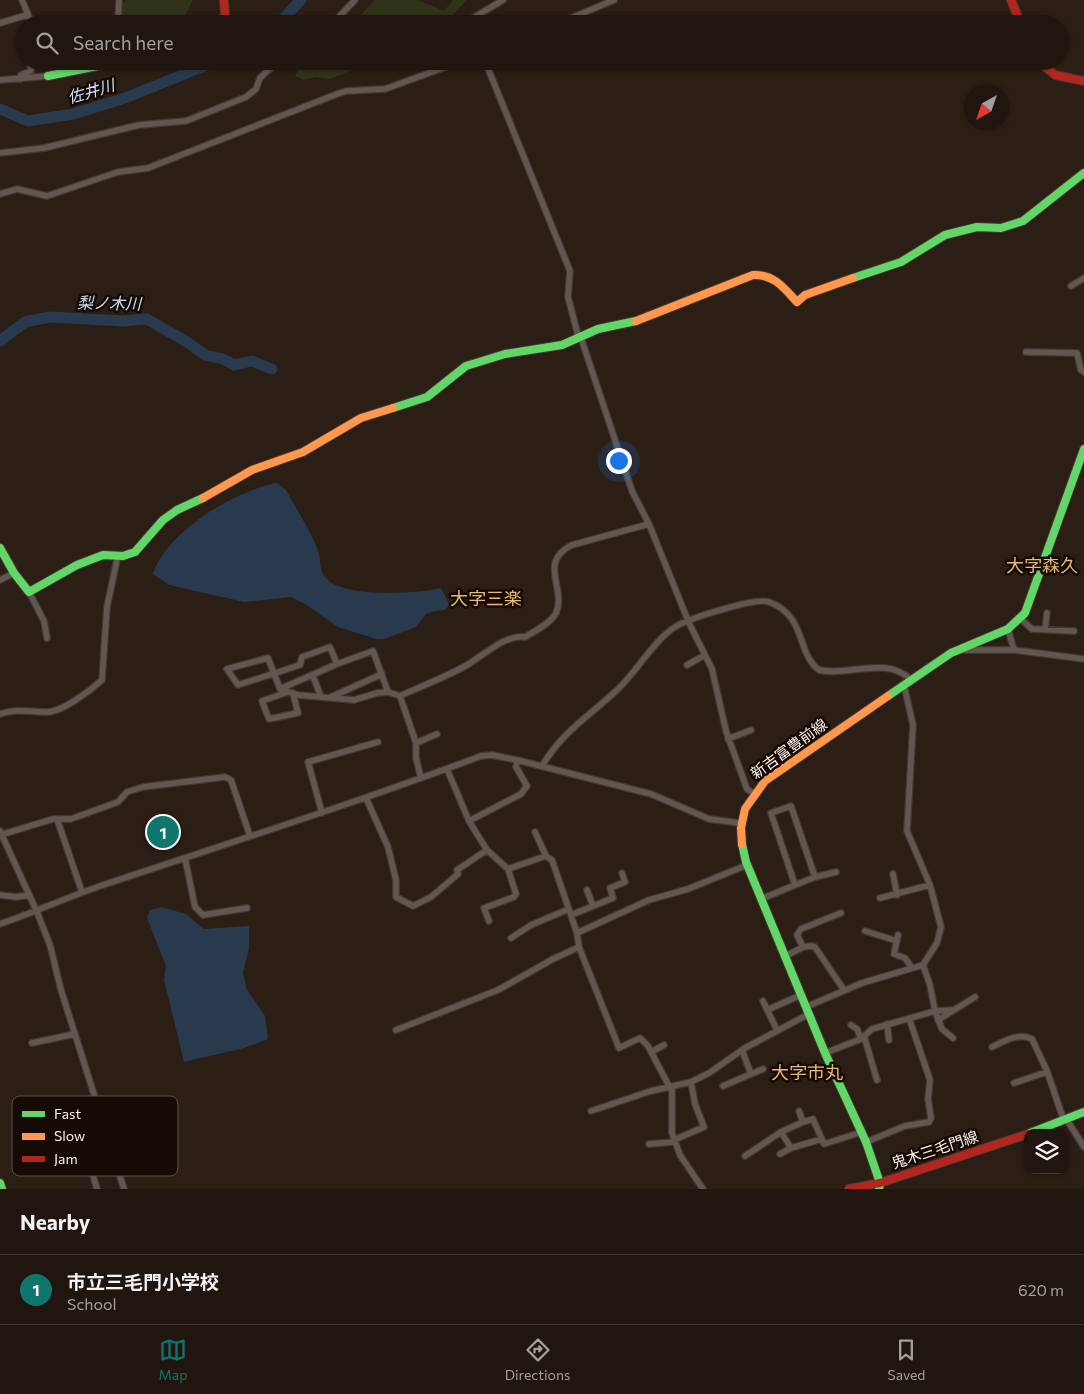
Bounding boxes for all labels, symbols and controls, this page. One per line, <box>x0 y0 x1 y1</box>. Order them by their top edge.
search box <box>15 15 1069 70</box>
icon: search <box>33 29 61 57</box>
text: Search here <box>73 31 173 54</box>
water label: 佐井川 <box>65 74 118 106</box>
north arrow <box>964 85 1009 130</box>
water label: 梨ノ木川 <box>77 292 143 313</box>
your location <box>606 448 632 474</box>
district label: 大字森久 <box>1006 554 1078 576</box>
district label: 大字三楽 <box>450 587 522 609</box>
street label: 新吉富豊前線 <box>747 714 830 782</box>
pin: 1 <box>147 813 179 851</box>
district label: 大字市丸 <box>771 1061 843 1083</box>
legend <box>12 1096 178 1176</box>
text: Fast <box>54 1105 81 1122</box>
text: Slow <box>54 1127 85 1144</box>
street label: 鬼木三毛門線 <box>889 1127 980 1172</box>
map controls <box>1024 1129 1069 1174</box>
button: layers <box>1024 1129 1069 1174</box>
text: Jam <box>54 1150 78 1167</box>
text: Nearby <box>20 1209 90 1234</box>
text: 市立三毛門小学校 <box>67 1270 219 1293</box>
text: 1 <box>32 1280 40 1299</box>
text: 620 m <box>1018 1280 1064 1299</box>
text: School <box>67 1294 117 1313</box>
tab: Map <box>159 1336 187 1383</box>
tab: Directions <box>505 1336 570 1383</box>
tab: Saved <box>888 1336 925 1383</box>

